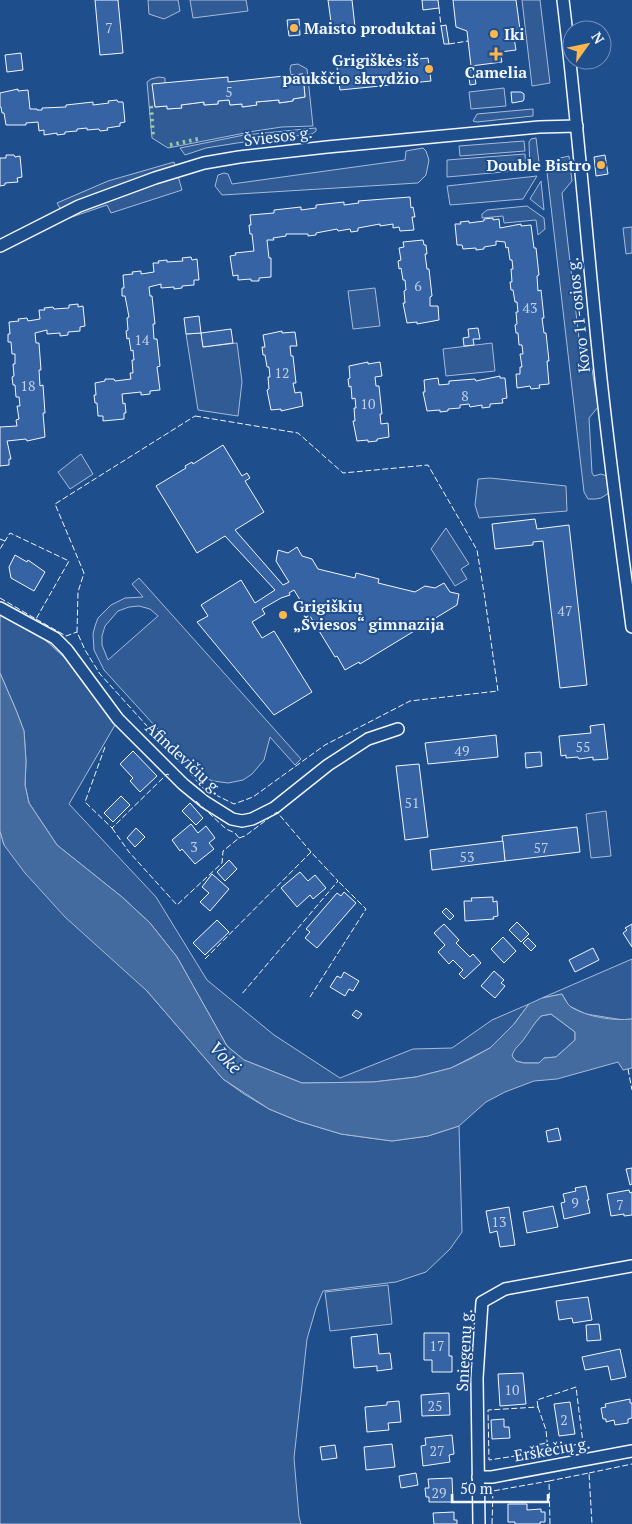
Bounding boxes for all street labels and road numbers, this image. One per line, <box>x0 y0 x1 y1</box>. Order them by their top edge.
street label: Šviesos g. <box>242 121 314 151</box>
street label: Kovo 11-osios g. <box>561 256 595 374</box>
street label: Afindevičių g. <box>141 717 227 799</box>
street label: Sniegenų g. <box>451 1308 477 1392</box>
street label: Erškėčių g. <box>512 1432 592 1466</box>

